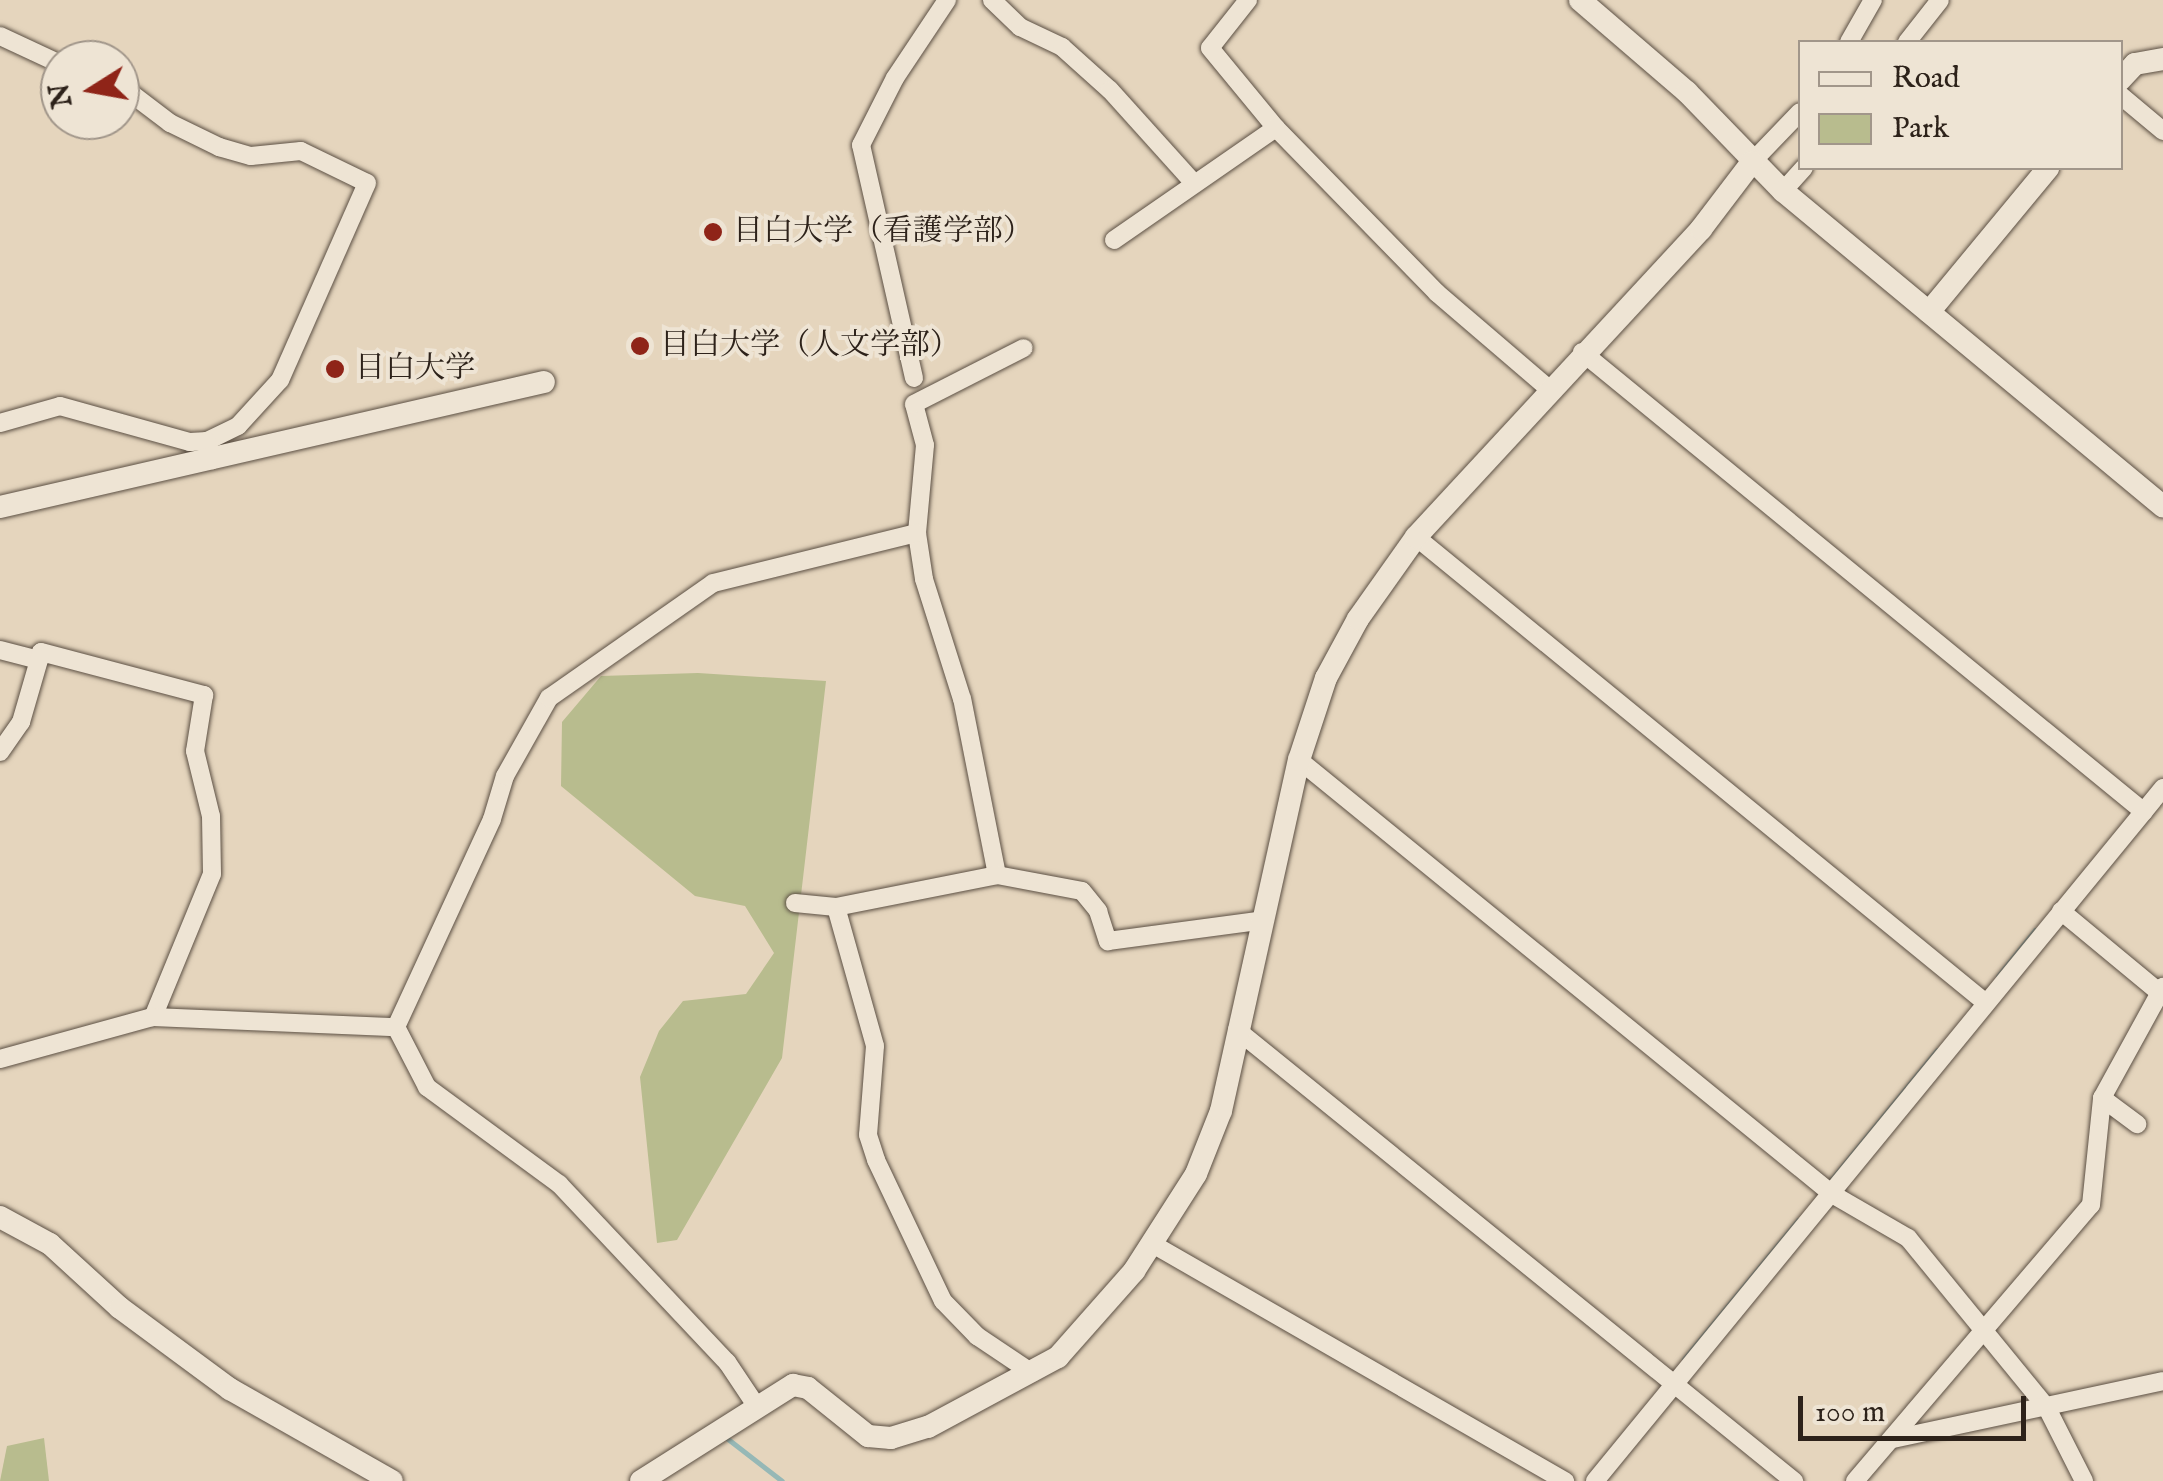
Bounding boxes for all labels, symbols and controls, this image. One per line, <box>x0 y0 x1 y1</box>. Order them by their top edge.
north arrow <box>40 40 140 140</box>
legend <box>1798 40 2123 170</box>
text: Road <box>1892 60 1960 98</box>
text: N <box>43 80 82 111</box>
text: Park <box>1892 110 1949 148</box>
place label: 目白大学（看護学部） <box>733 214 1033 250</box>
marker: 目白大学（看護学部） <box>702 221 724 243</box>
place label: 目白大学（人文学部） <box>660 328 960 364</box>
marker: 目白大学（人文学部） <box>629 335 651 357</box>
place label: 目白大学 <box>355 351 475 387</box>
marker: 目白大学 <box>324 358 346 380</box>
scale bar <box>1803 1376 2030 1438</box>
text: 100 m <box>1815 1394 1885 1432</box>

